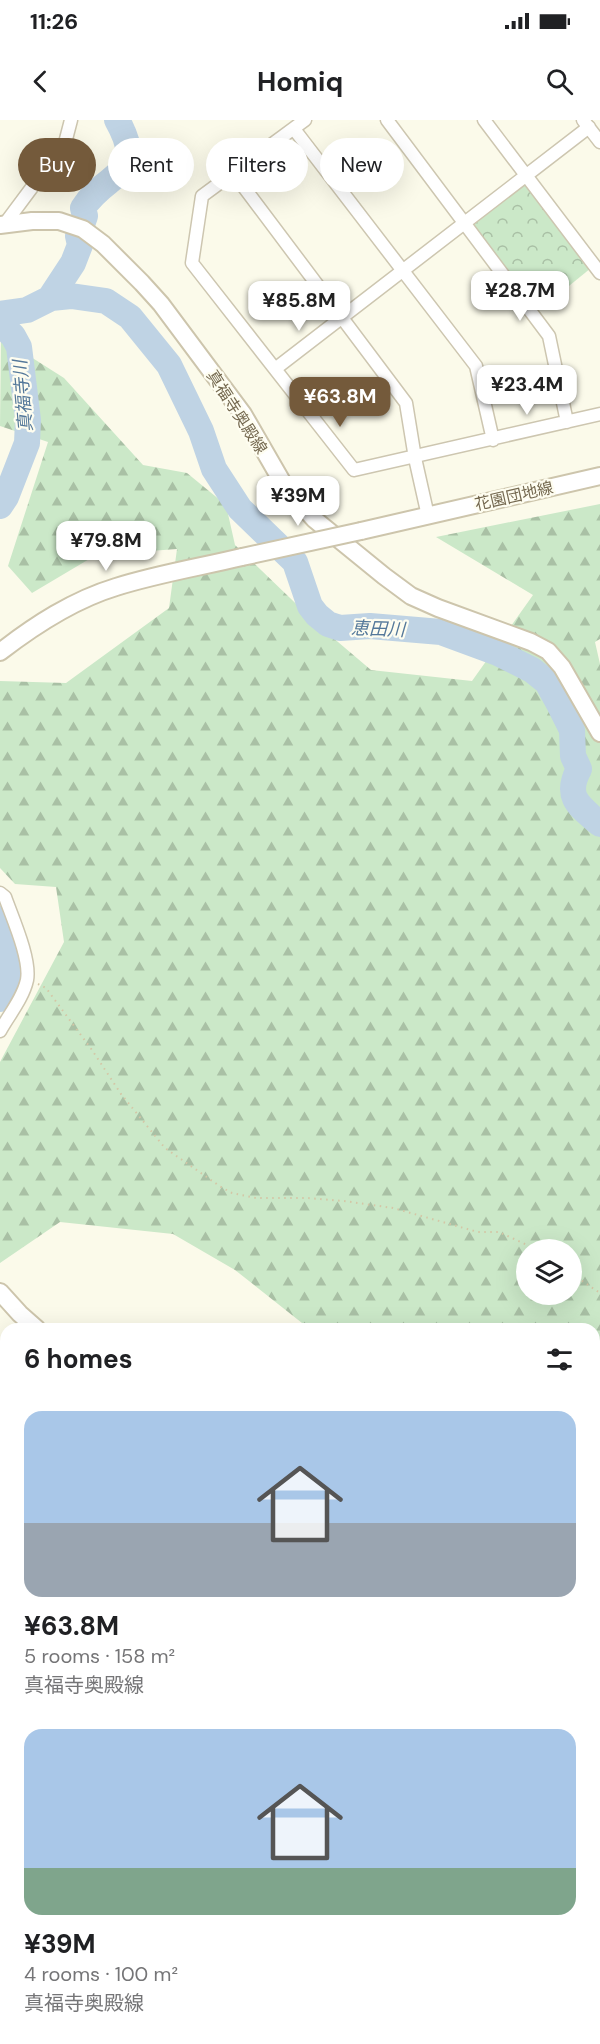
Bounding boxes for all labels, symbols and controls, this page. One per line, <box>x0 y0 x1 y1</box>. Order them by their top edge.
text: 11:26 <box>30 7 78 36</box>
text: Homiq <box>257 64 343 99</box>
icon: back <box>24 65 57 98</box>
icon: search <box>543 65 576 98</box>
chip: Buy <box>18 138 96 192</box>
chip: Rent <box>108 138 194 192</box>
chip: Filters <box>206 138 308 192</box>
chip: New <box>320 138 404 192</box>
pin: ¥28.7M <box>471 271 569 322</box>
text: ¥28.7M <box>485 277 555 303</box>
pin: ¥85.8M <box>250 281 348 332</box>
text: ¥85.8M <box>262 287 336 313</box>
water label: 真福寺川 <box>8 357 38 433</box>
pin: ¥23.4M <box>478 365 576 416</box>
street label: 真福寺奥殿線 <box>202 366 272 458</box>
text: ¥23.4M <box>491 371 563 397</box>
pin: ¥63.8M <box>291 377 389 428</box>
text: ¥63.8M <box>303 383 377 409</box>
pin: ¥39M <box>262 476 334 527</box>
street label: 花園団地線 <box>473 477 555 515</box>
text: ¥39M <box>270 482 326 508</box>
pin: ¥79.8M <box>57 521 155 572</box>
text: ¥79.8M <box>70 527 142 553</box>
water label: 恵田川 <box>351 616 407 642</box>
map controls <box>516 1239 582 1305</box>
button: layers <box>516 1239 582 1305</box>
text: 6 homes <box>24 1342 132 1376</box>
icon: filters <box>543 1343 576 1376</box>
icon: home <box>246 1450 354 1558</box>
text: ¥63.8M <box>24 1609 119 1643</box>
text: 5 rooms · 158 m² <box>24 1643 175 1669</box>
text: 真福寺奥殿線 <box>24 1672 144 1698</box>
icon: home <box>246 1768 354 1876</box>
text: ¥39M <box>24 1927 96 1961</box>
text: 4 rooms · 100 m² <box>24 1961 178 1987</box>
text: 真福寺奥殿線 <box>24 1990 144 2016</box>

